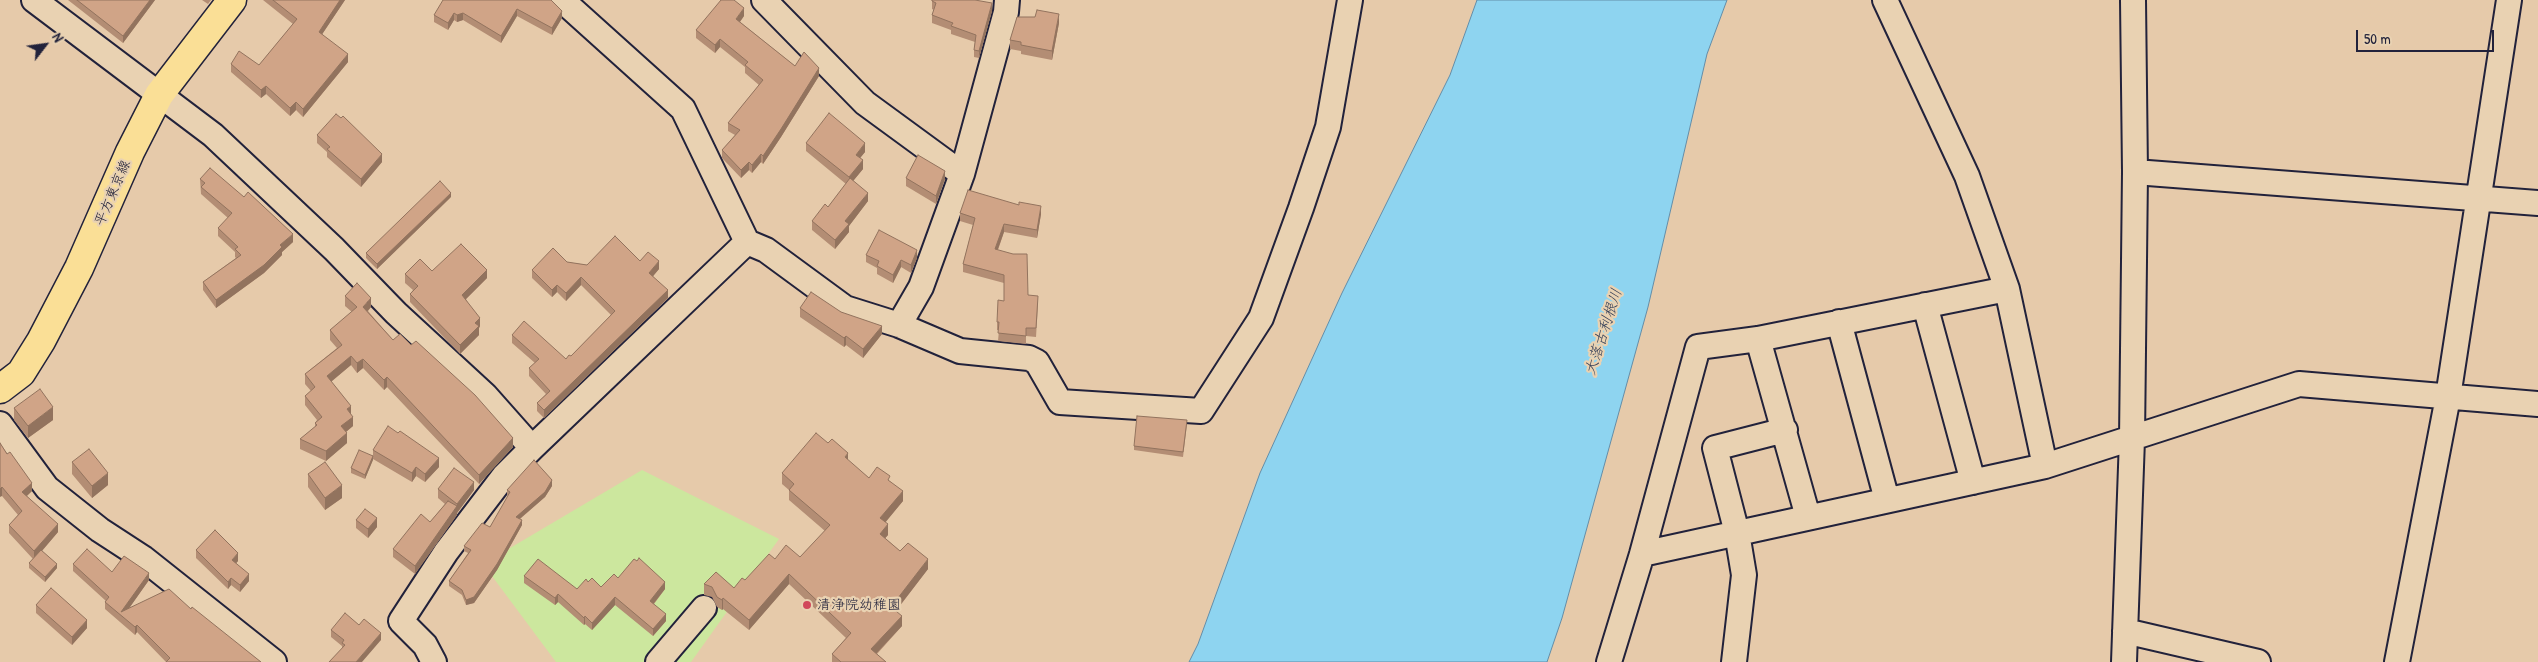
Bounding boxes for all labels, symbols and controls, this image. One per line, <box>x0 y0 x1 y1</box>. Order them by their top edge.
north arrow <box>20 20 70 70</box>
scale bar <box>2358 20 2496 52</box>
text: 50 m <box>2364 28 2391 49</box>
text: N <box>48 29 69 45</box>
street label: 平方東京線 <box>92 158 134 228</box>
water label: 大落古利根川 <box>1582 286 1626 378</box>
place label: 清浄院幼稚園 <box>817 597 901 613</box>
marker: 清浄院幼稚園 <box>801 599 813 611</box>

